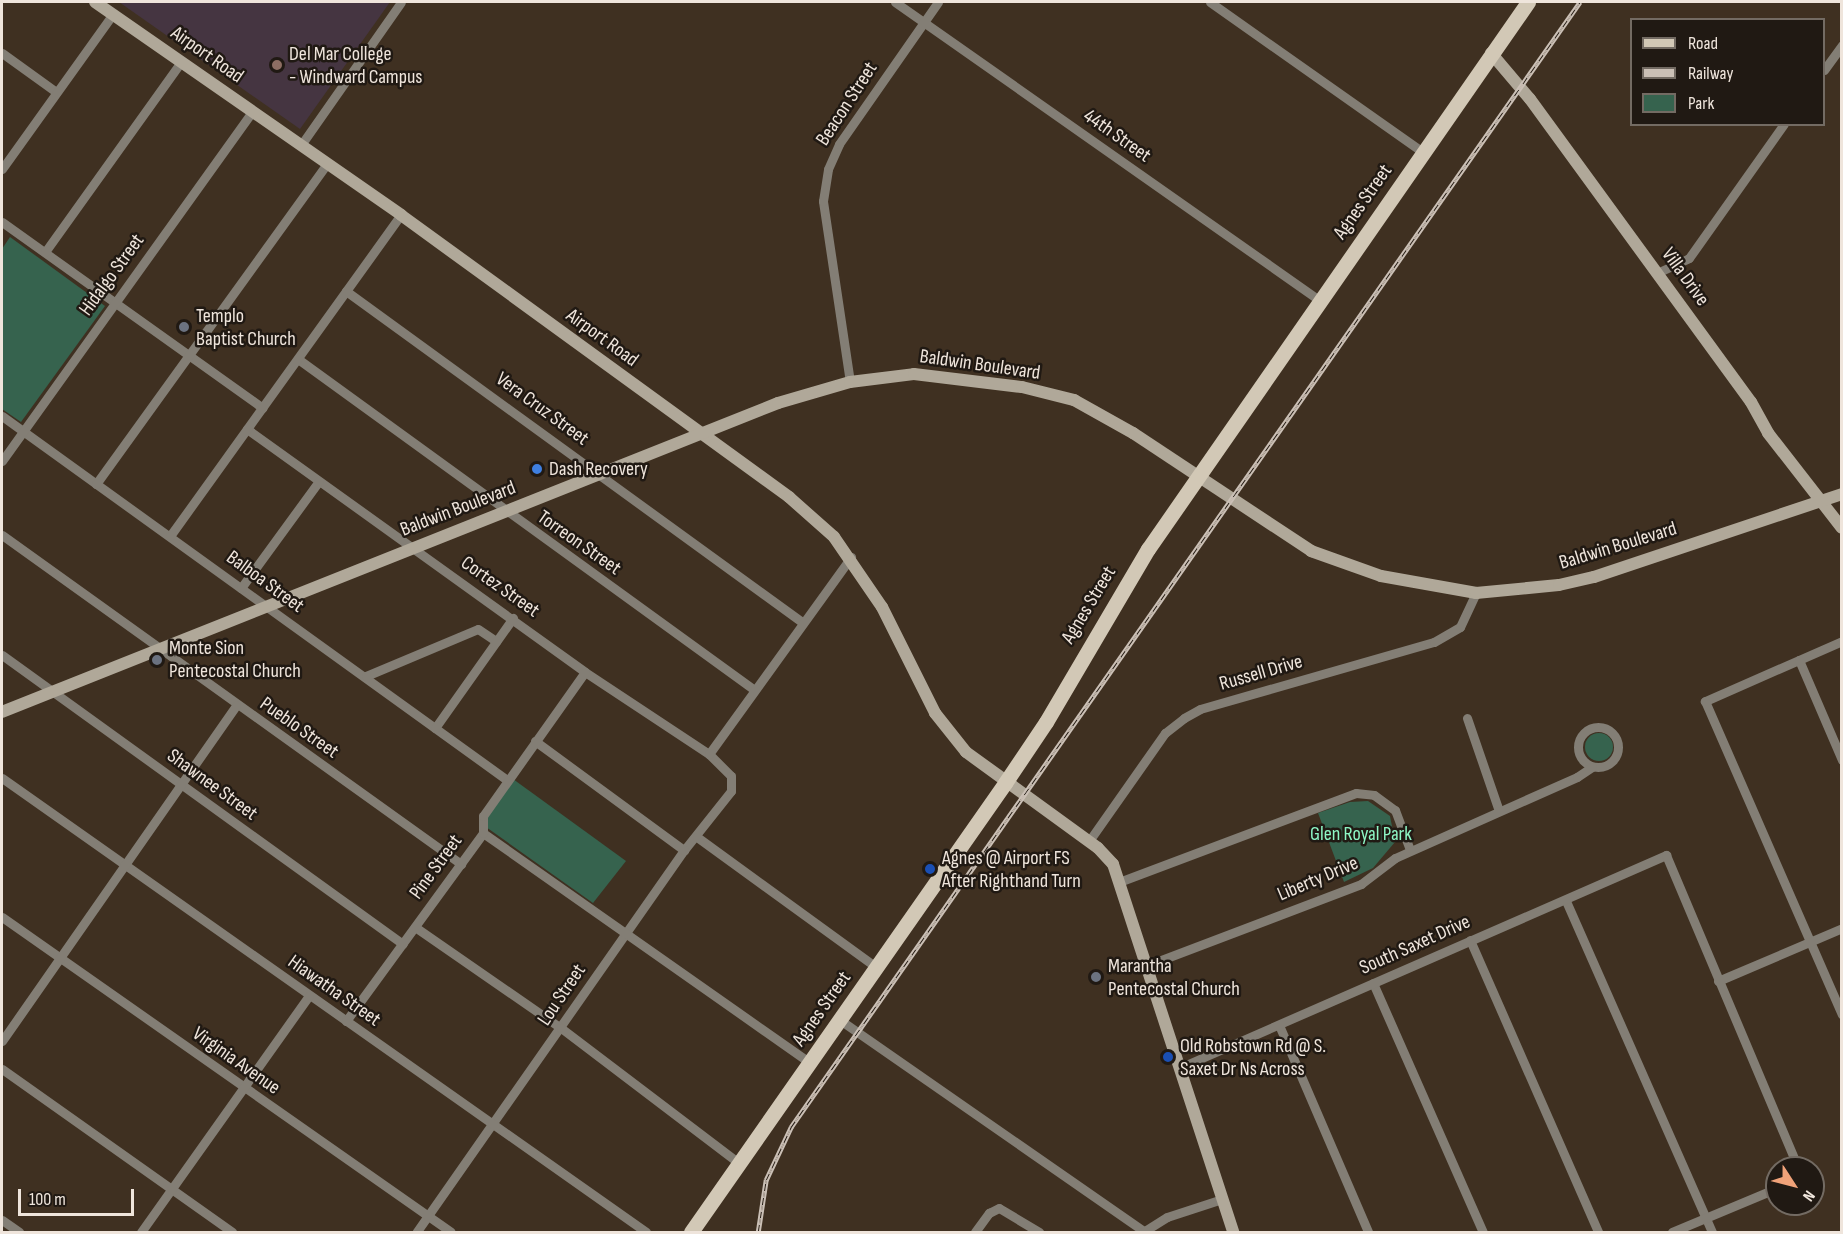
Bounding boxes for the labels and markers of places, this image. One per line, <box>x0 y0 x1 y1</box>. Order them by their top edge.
place label: Del Mar College - Windward Campus <box>289 42 422 89</box>
marker: Del Mar College - Windward Campus <box>270 58 284 72</box>
place label: Templo Baptist Church <box>196 304 296 351</box>
marker: Templo Baptist Church <box>177 320 191 334</box>
place label: Dash Recovery <box>549 457 648 481</box>
marker: Dash Recovery <box>530 462 544 476</box>
place label: Monte Sion Pentecostal Church <box>169 636 301 683</box>
marker: Monte Sion Pentecostal Church <box>150 653 164 667</box>
place label: Agnes @ Airport FS After Righthand Turn <box>942 846 1081 893</box>
marker: Agnes @ Airport FS After Righthand Turn <box>923 862 937 876</box>
place label: Marantha Pentecostal Church <box>1108 954 1240 1001</box>
marker: Marantha Pentecostal Church <box>1089 970 1103 984</box>
place label: Old Robstown Rd @ S. Saxet Dr Ns Across <box>1180 1034 1326 1081</box>
marker: Old Robstown Rd @ S. Saxet Dr Ns Across <box>1161 1050 1175 1064</box>

